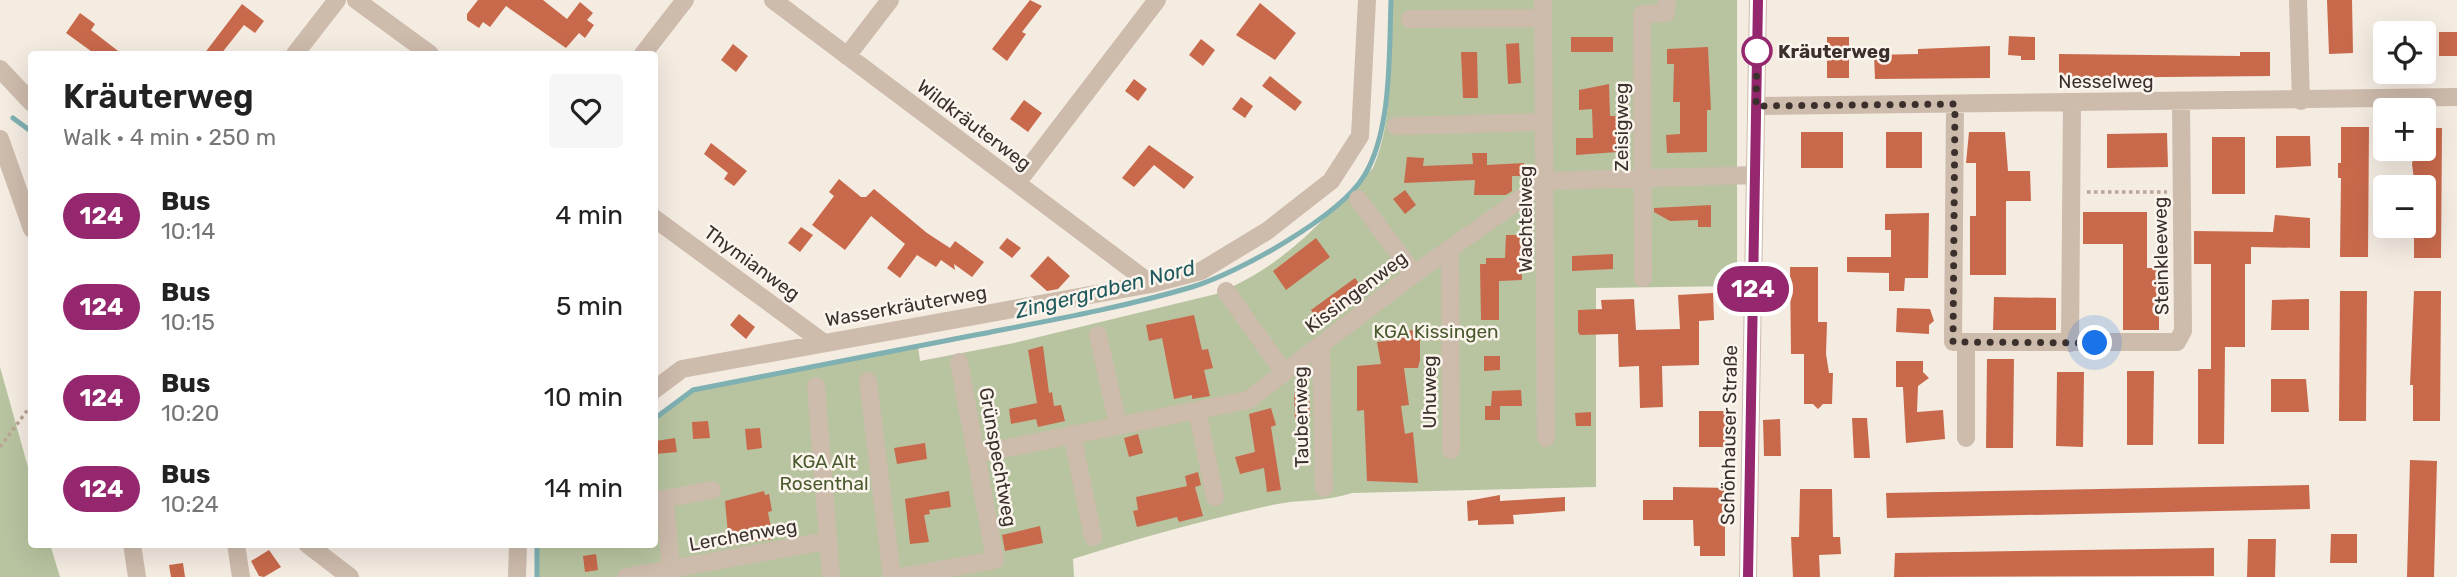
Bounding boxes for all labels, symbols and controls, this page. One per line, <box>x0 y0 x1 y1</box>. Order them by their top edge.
map controls <box>2373 21 2436 238</box>
button: locate <box>2373 21 2436 84</box>
marker: Kräuterweg <box>1742 36 1772 66</box>
place label: Kräuterweg <box>1778 40 1890 63</box>
street label: Nesselweg <box>2058 70 2154 93</box>
button: heart <box>549 74 623 148</box>
street label: Wildkräuterweg <box>912 75 1036 175</box>
text: Kräuterweg <box>63 77 254 116</box>
street label: Zeisigweg <box>1610 83 1633 171</box>
button: + <box>2373 98 2436 161</box>
text: Walk · 4 min · 250 m <box>63 123 276 151</box>
street label: Wachtelweg <box>1514 166 1537 272</box>
button: − <box>2373 175 2436 238</box>
text: Bus <box>161 186 210 217</box>
street label: Steinkleeweg <box>2148 197 2174 315</box>
text: 4 min <box>555 200 623 231</box>
text: 124 <box>80 202 123 230</box>
text: 10:14 <box>161 217 215 245</box>
street label: Thymianweg <box>700 221 804 305</box>
street label: Kissingenweg <box>1300 246 1412 338</box>
water label: Zingergraben Nord <box>1012 254 1198 324</box>
line badge: 124 <box>1713 266 1793 312</box>
text: 124 <box>1731 275 1775 303</box>
text: Bus <box>161 277 210 308</box>
street label: Wasserkräuterweg <box>823 280 989 332</box>
text: 5 min <box>556 291 623 322</box>
text: 124 <box>80 293 123 321</box>
text: 10:15 <box>161 308 215 336</box>
park label: KGA Kissingen <box>1373 320 1499 343</box>
your location <box>2077 325 2112 360</box>
street label: Schönhauser Straße <box>1716 345 1742 525</box>
street label: Uhuweg <box>1418 355 1441 429</box>
street label: Taubenweg <box>1289 366 1313 468</box>
text: Bus <box>161 368 210 399</box>
text: 10 min <box>544 382 623 413</box>
text: 124 <box>80 384 123 412</box>
street label: Grünspechtweg <box>974 386 1022 528</box>
text: 10:20 <box>161 399 219 427</box>
park label: KGA Alt Rosenthal <box>779 450 869 495</box>
text: Bus <box>161 459 210 490</box>
text: 14 min <box>544 473 623 504</box>
text: 124 <box>80 475 123 503</box>
text: 10:24 <box>161 490 219 518</box>
street label: Lerchenweg <box>687 514 799 556</box>

